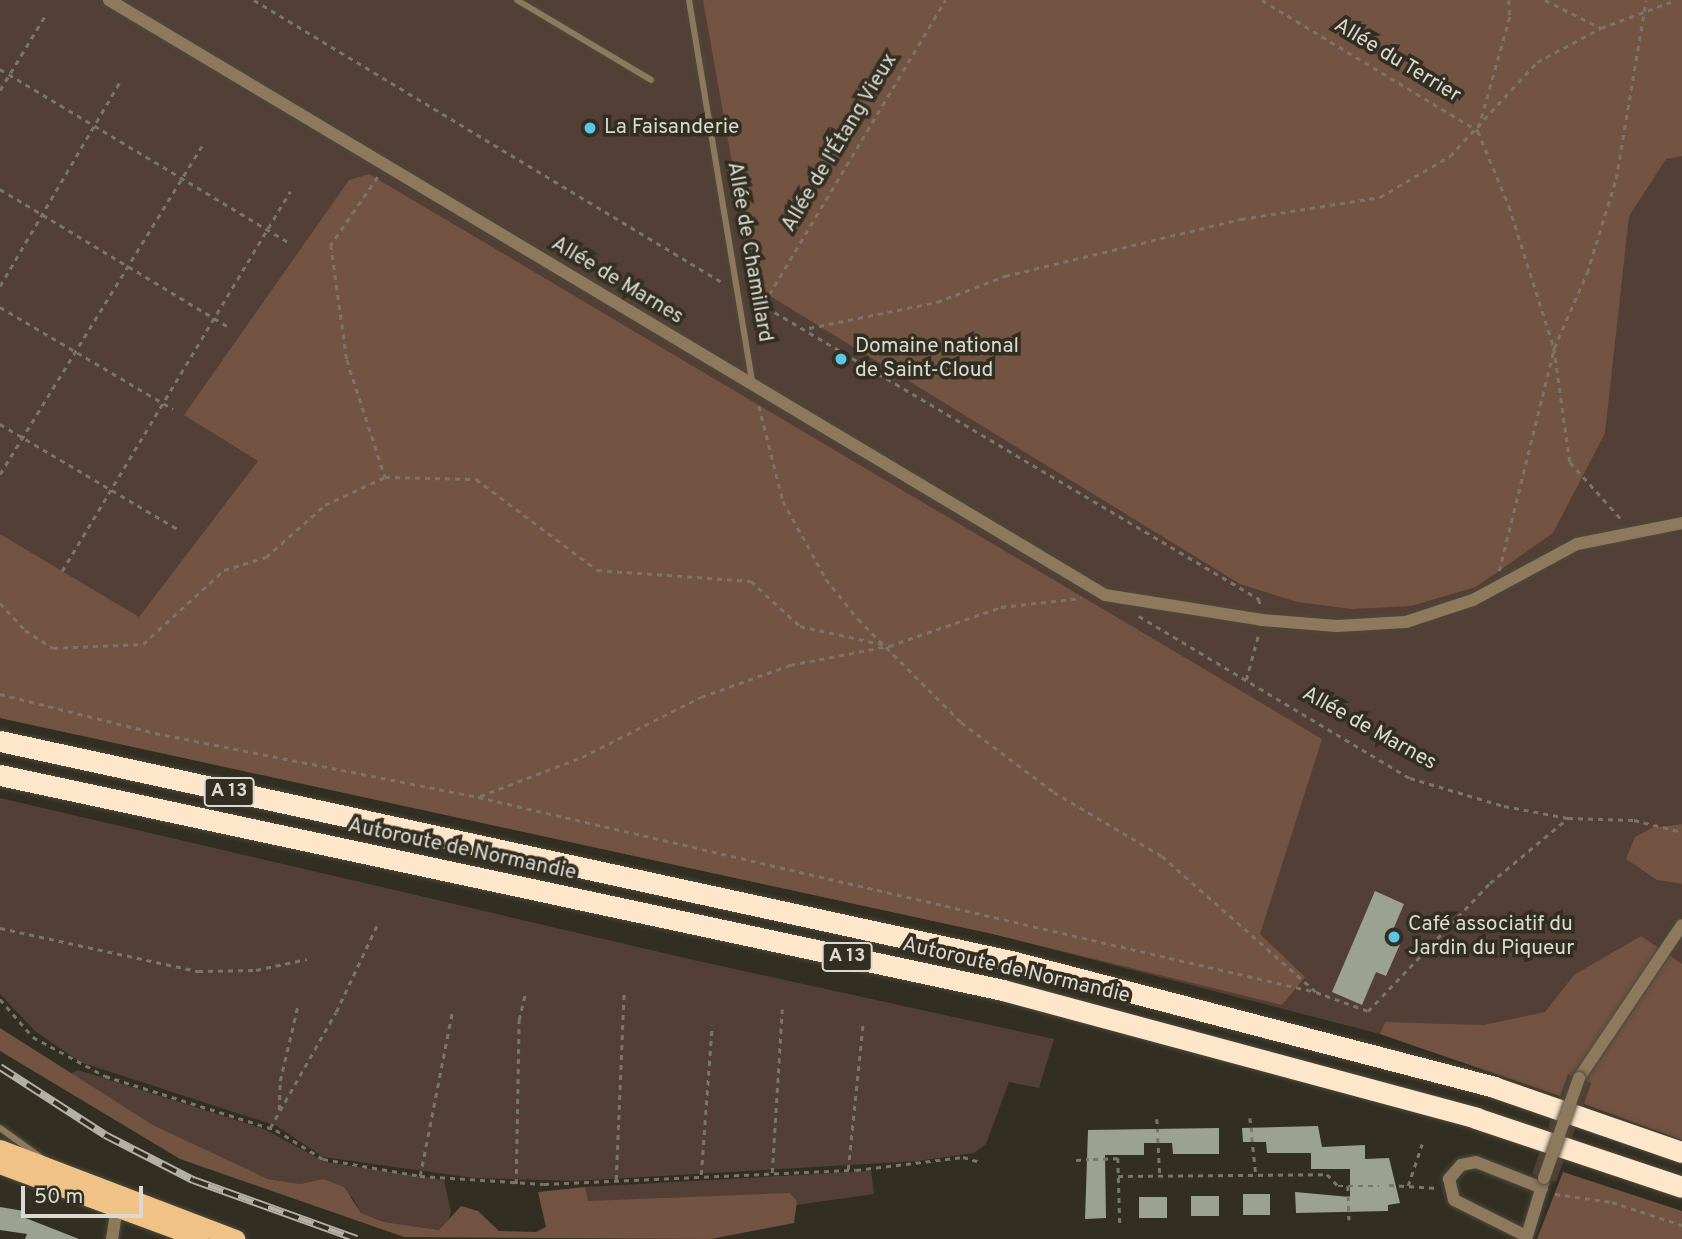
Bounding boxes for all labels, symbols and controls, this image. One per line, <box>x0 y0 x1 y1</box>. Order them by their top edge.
street label: Allée du Terrier <box>1329 13 1465 109</box>
street label: Allée de l'Étang Vieux <box>777 49 903 237</box>
place label: La Faisanderie <box>604 115 739 141</box>
marker: La Faisanderie <box>582 120 598 136</box>
street label: Allée de Chamillard <box>721 160 777 344</box>
street label: Allée de Marnes <box>546 232 688 330</box>
place label: Domaine national de Saint-Cloud <box>855 334 1019 384</box>
marker: Domaine national de Saint-Cloud <box>833 351 849 367</box>
street label: Allée de Marnes <box>1297 682 1441 776</box>
road number: A 13 <box>203 776 255 807</box>
street label: Autoroute de Normandie <box>345 813 579 887</box>
place label: Café associatif du Jardin du Piqueur <box>1408 912 1574 962</box>
marker: Café associatif du Jardin du Piqueur <box>1386 929 1402 945</box>
street label: Autoroute de Normandie <box>900 933 1132 1009</box>
road number: A 13 <box>821 942 873 973</box>
scale bar <box>24 1172 147 1216</box>
text: 50 m <box>34 1184 83 1211</box>

